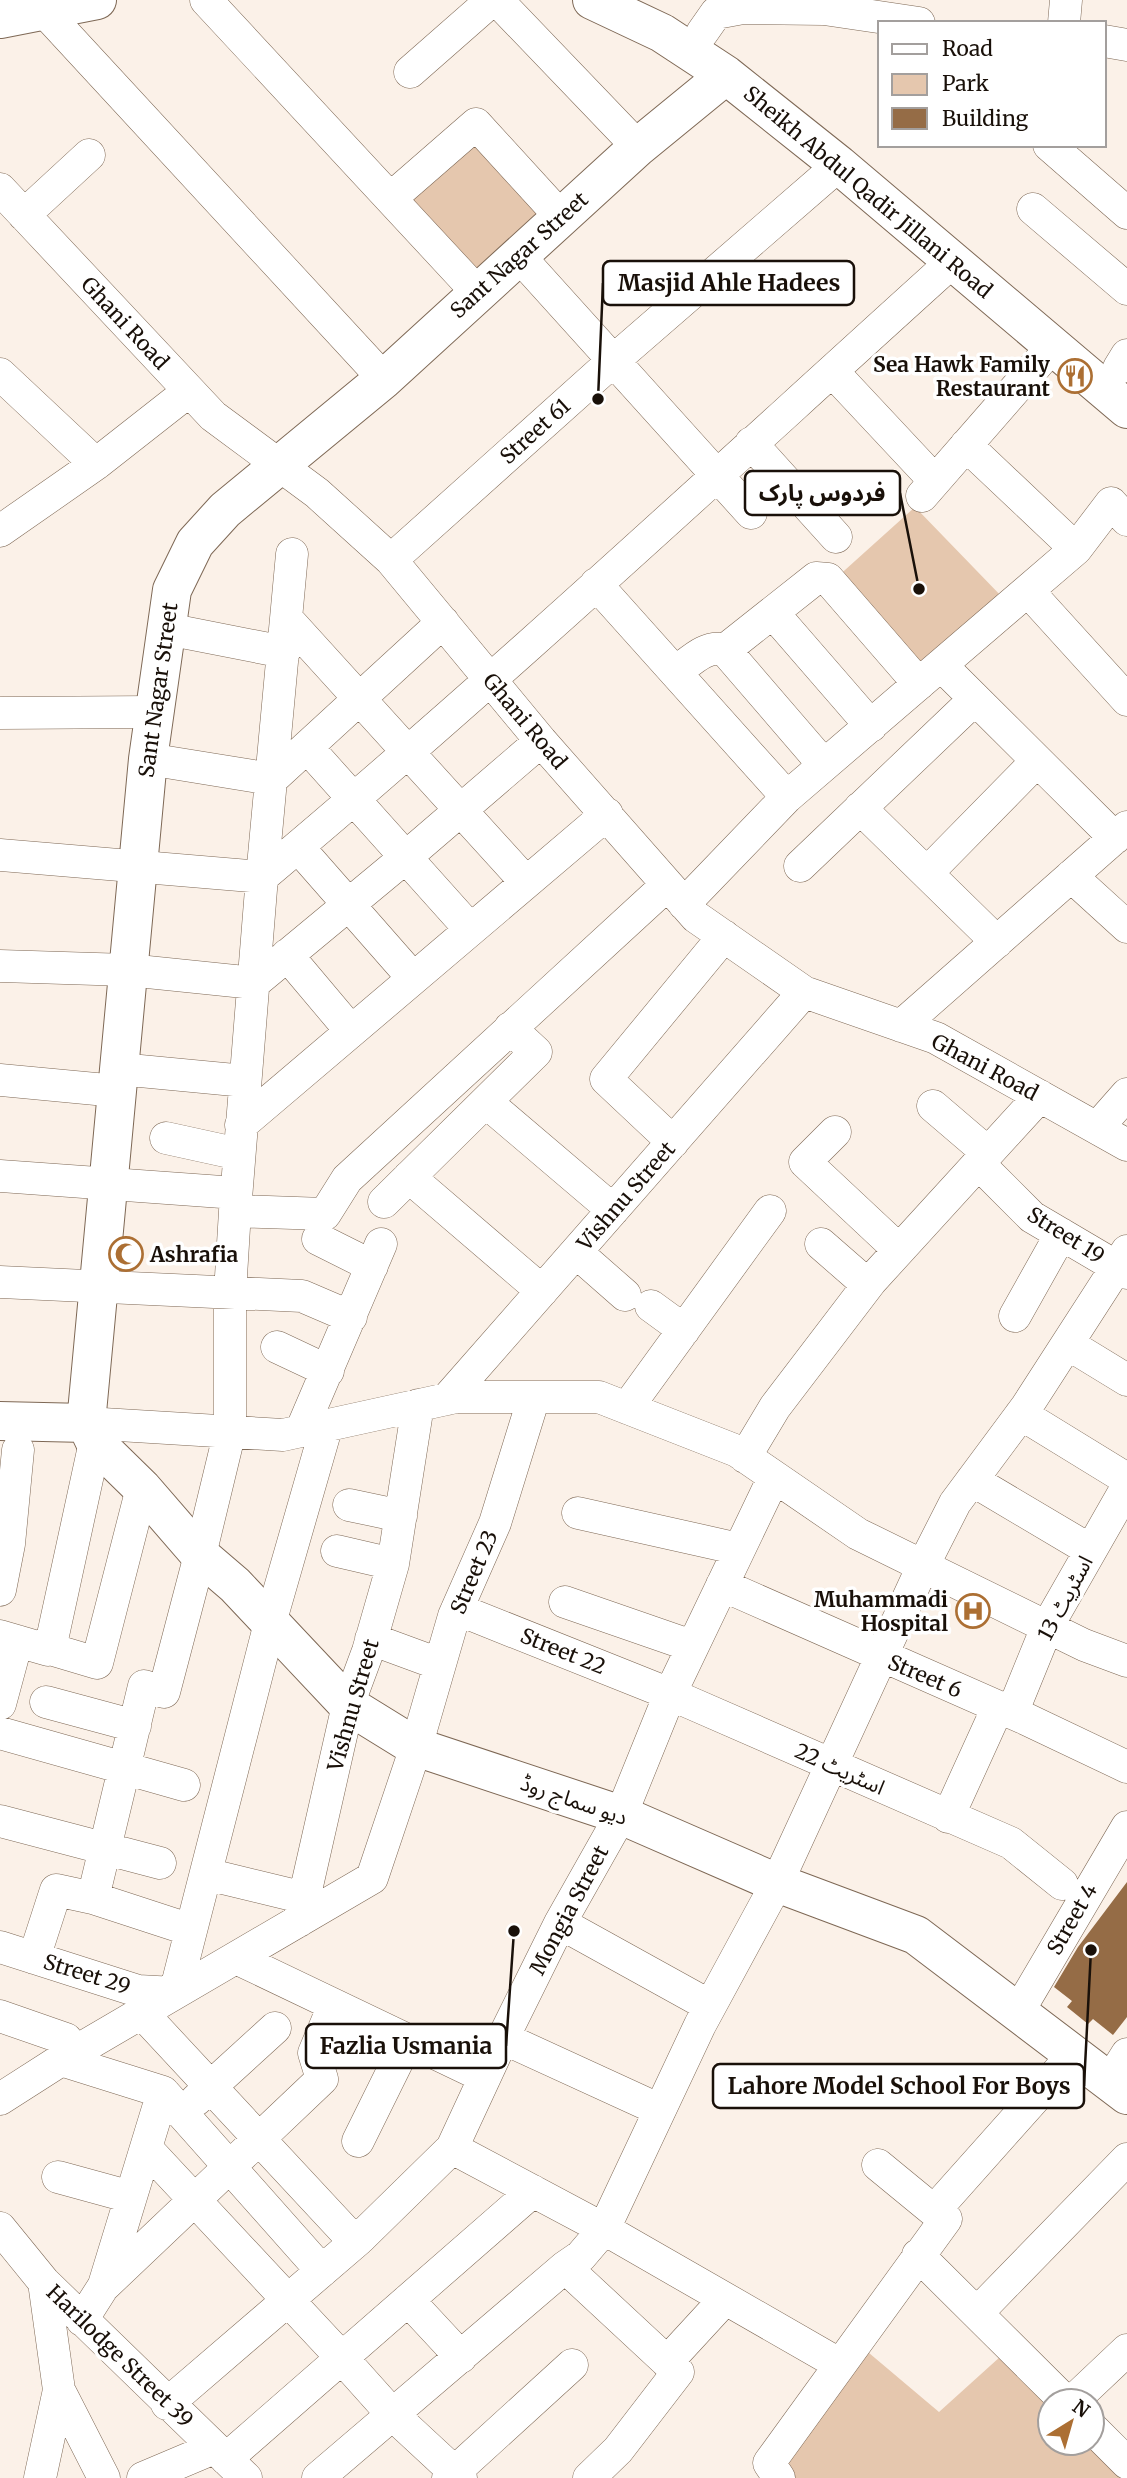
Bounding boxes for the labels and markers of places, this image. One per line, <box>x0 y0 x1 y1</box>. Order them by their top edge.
callout: Masjid Ahle Hadees <box>603 261 854 305</box>
place label: Sea Hawk Family Restaurant <box>873 351 1051 402</box>
restaurant icon: Sea Hawk Family Restaurant <box>1056 357 1094 395</box>
callout: فردوس پارک <box>745 471 900 515</box>
mosque icon: Ashrafia <box>107 1235 145 1273</box>
place label: Ashrafia <box>149 1241 238 1268</box>
place label: Muhammadi Hospital <box>814 1586 948 1637</box>
hospital icon: Muhammadi Hospital <box>954 1592 992 1630</box>
callout: Fazlia Usmania <box>306 2024 506 2068</box>
callout: Lahore Model School For Boys <box>713 2064 1084 2108</box>

